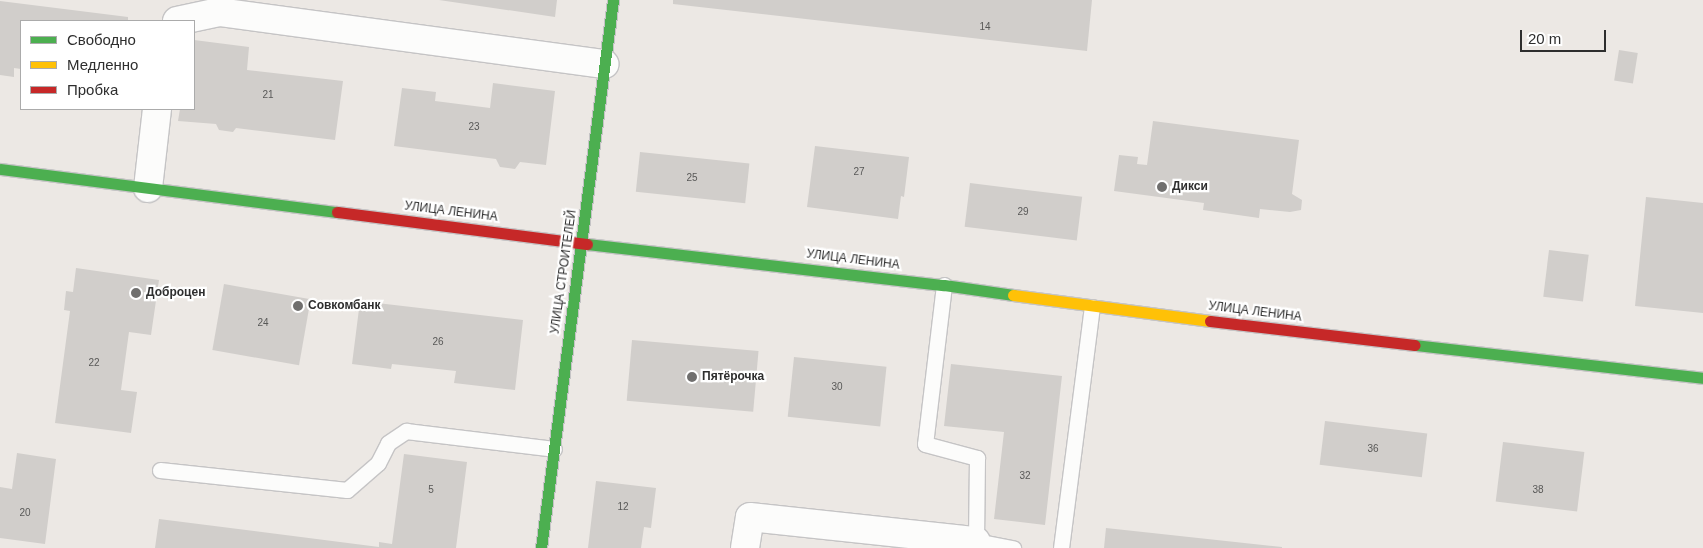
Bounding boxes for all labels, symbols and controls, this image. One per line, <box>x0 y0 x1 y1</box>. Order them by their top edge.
legend <box>20 20 195 110</box>
scale bar <box>1523 20 1609 52</box>
house number: 14 <box>979 21 991 33</box>
text: 20 m <box>1528 30 1561 47</box>
text: Свободно <box>67 31 136 48</box>
text: Медленно <box>67 56 138 73</box>
text: Пробка <box>67 81 118 98</box>
house number: 21 <box>262 89 274 101</box>
house number: 23 <box>468 121 480 133</box>
house number: 27 <box>853 166 865 178</box>
house number: 25 <box>686 172 698 184</box>
place label: Дикси <box>1172 180 1208 194</box>
marker: Дикси <box>1156 181 1168 193</box>
street label: УЛИЦА ЛЕНИНА <box>404 199 498 225</box>
house number: 29 <box>1017 206 1029 218</box>
street label: УЛИЦА СТРОИТЕЛЕЙ <box>548 209 580 335</box>
street label: УЛИЦА ЛЕНИНА <box>806 247 900 273</box>
place label: Доброцен <box>146 286 205 300</box>
marker: Доброцен <box>130 287 142 299</box>
place label: Совкомбанк <box>308 299 380 313</box>
street label: УЛИЦА ЛЕНИНА <box>1208 299 1302 325</box>
marker: Совкомбанк <box>292 300 304 312</box>
house number: 24 <box>257 317 269 329</box>
house number: 26 <box>432 336 444 348</box>
house number: 22 <box>88 357 100 369</box>
place label: Пятёрочка <box>702 370 764 384</box>
marker: Пятёрочка <box>686 371 698 383</box>
house number: 30 <box>831 381 843 393</box>
house number: 36 <box>1367 443 1379 455</box>
house number: 32 <box>1019 470 1031 482</box>
house number: 5 <box>428 484 434 496</box>
house number: 38 <box>1532 484 1544 496</box>
house number: 12 <box>617 501 629 513</box>
house number: 20 <box>19 507 31 519</box>

